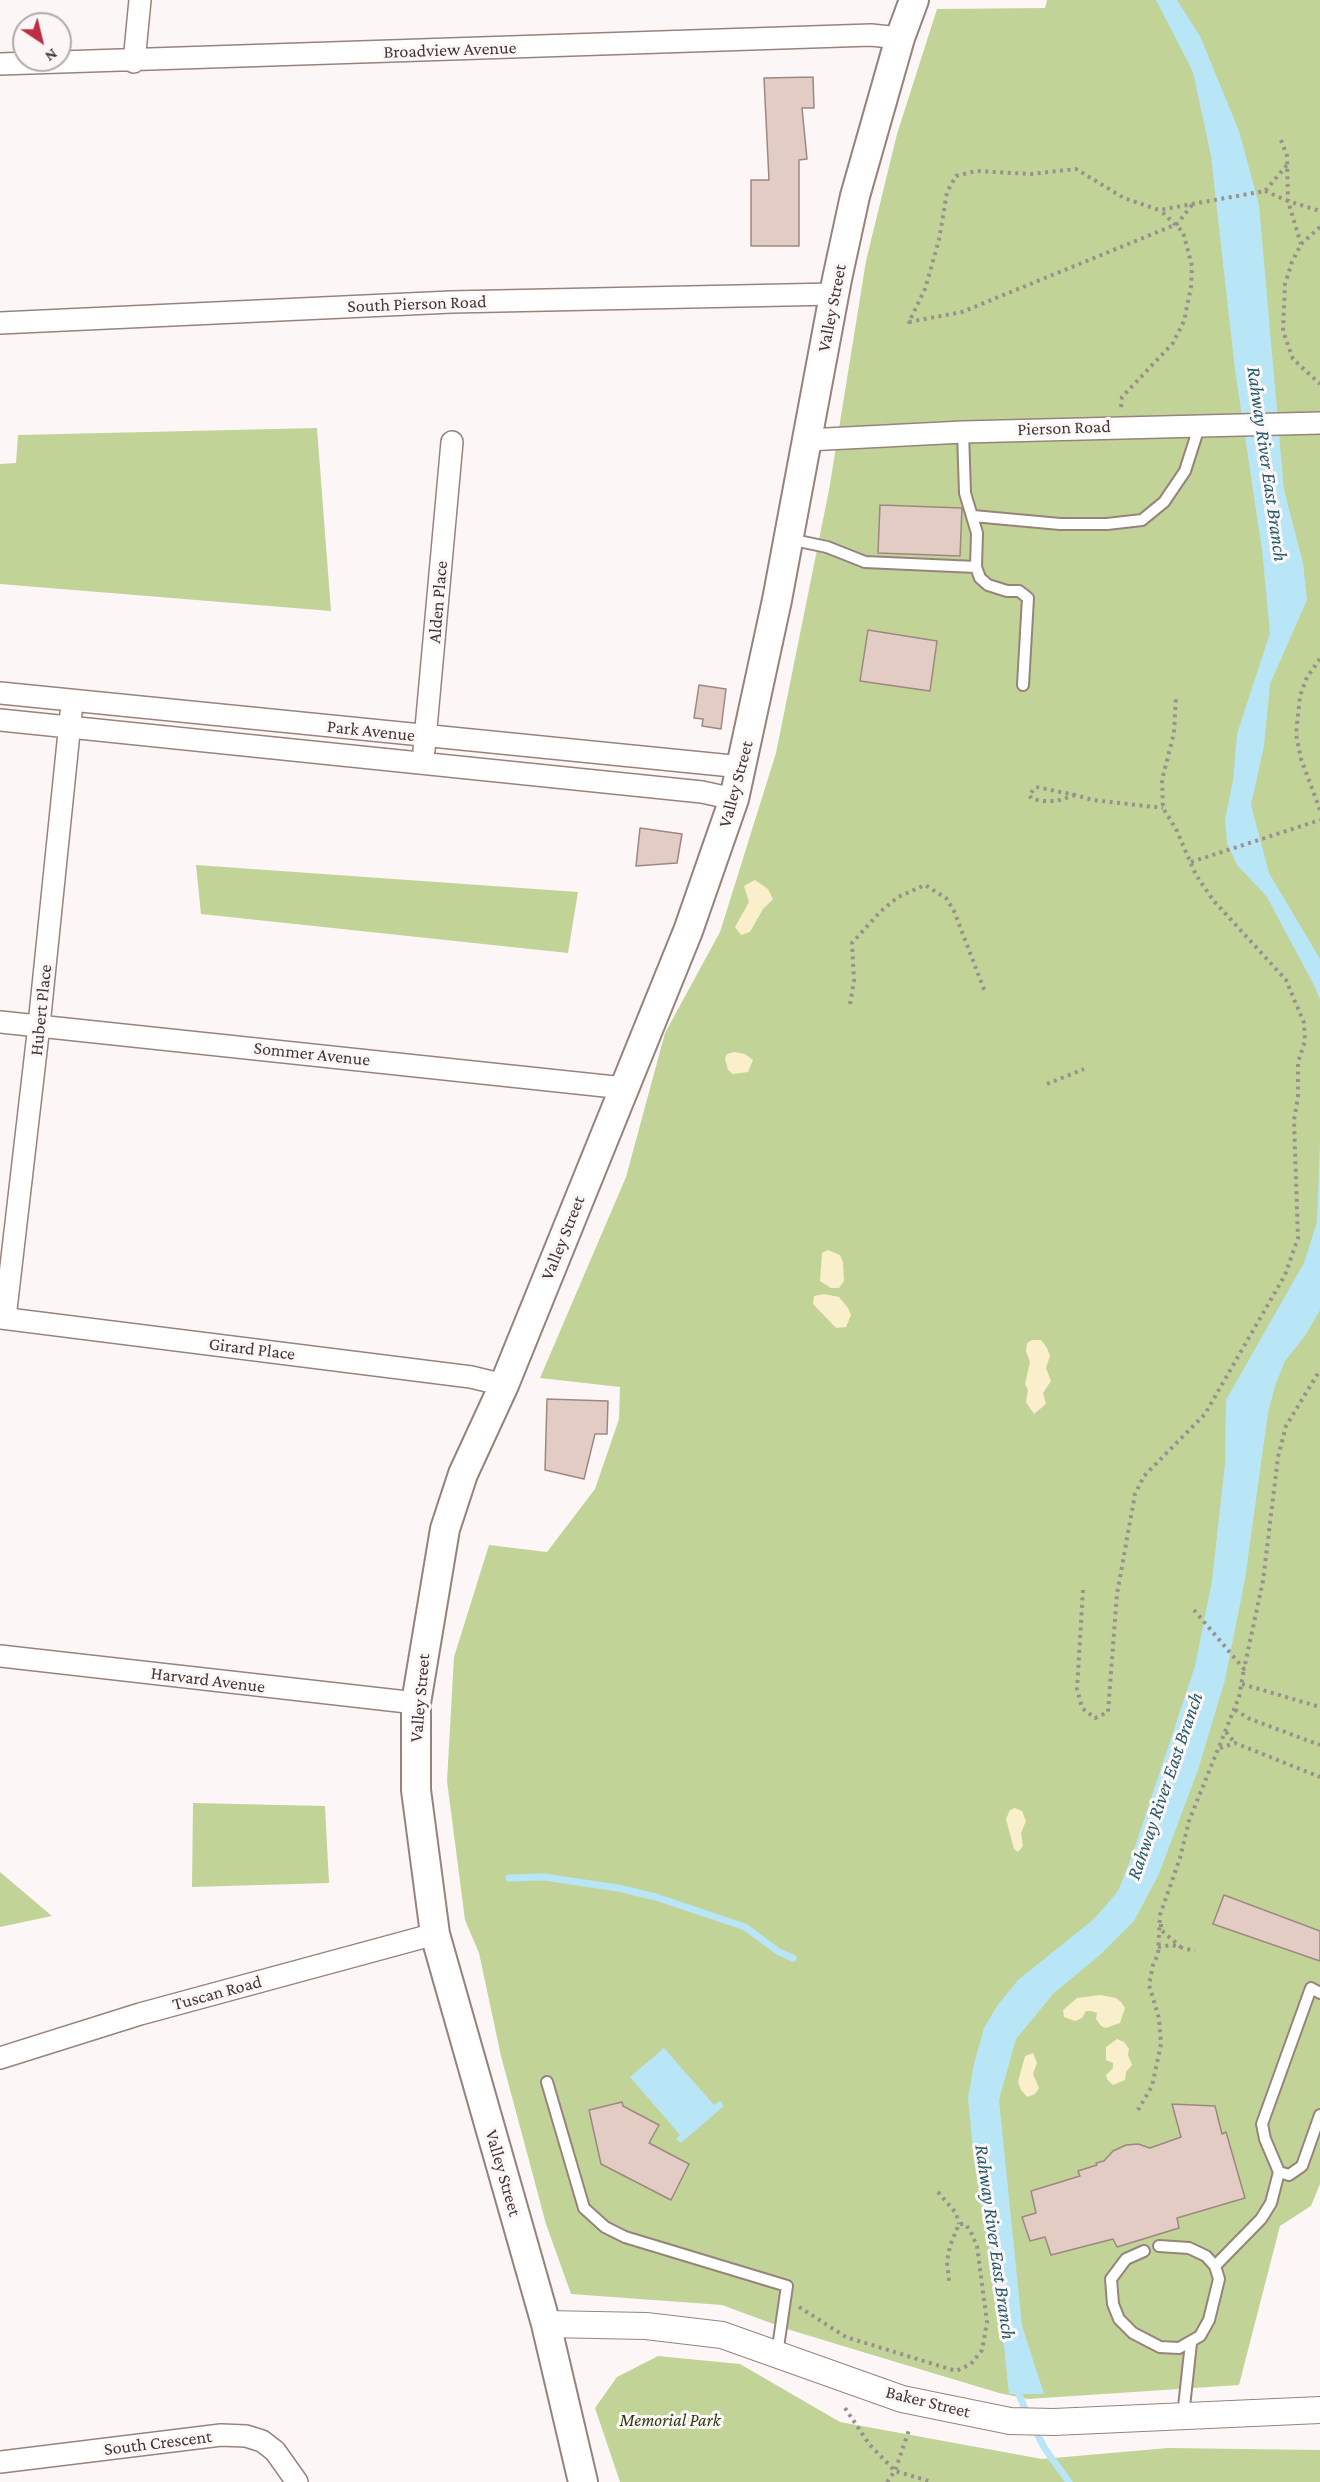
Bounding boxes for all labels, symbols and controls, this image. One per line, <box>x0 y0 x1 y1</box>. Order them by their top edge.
north arrow <box>12 12 72 72</box>
street label: Broadview Avenue <box>383 37 517 63</box>
text: N <box>42 45 61 66</box>
street label: Valley Street <box>813 262 851 354</box>
street label: South Pierson Road <box>347 291 487 317</box>
water label: Rahway River East Branch <box>1241 365 1293 563</box>
street label: Pierson Road <box>1017 416 1111 440</box>
street label: Alden Place <box>424 560 452 644</box>
street label: Park Avenue <box>326 716 416 746</box>
street label: Valley Street <box>714 738 758 830</box>
street label: Hubert Place <box>25 963 57 1057</box>
street label: Sommer Avenue <box>253 1037 371 1071</box>
street label: Valley Street <box>536 1193 590 1283</box>
street label: Girard Place <box>208 1333 296 1365</box>
street label: Valley Street <box>405 1653 435 1743</box>
street label: Harvard Avenue <box>150 1662 266 1698</box>
water label: Rahway River East Branch <box>1122 1689 1208 1883</box>
street label: Tuscan Road <box>170 1971 264 2015</box>
street label: Valley Street <box>480 2127 526 2219</box>
water label: Rahway River East Branch <box>969 2143 1021 2341</box>
street label: Baker Street <box>883 2381 973 2423</box>
park label: Memorial Park <box>619 2409 721 2431</box>
street label: South Crescent <box>103 2426 213 2460</box>

